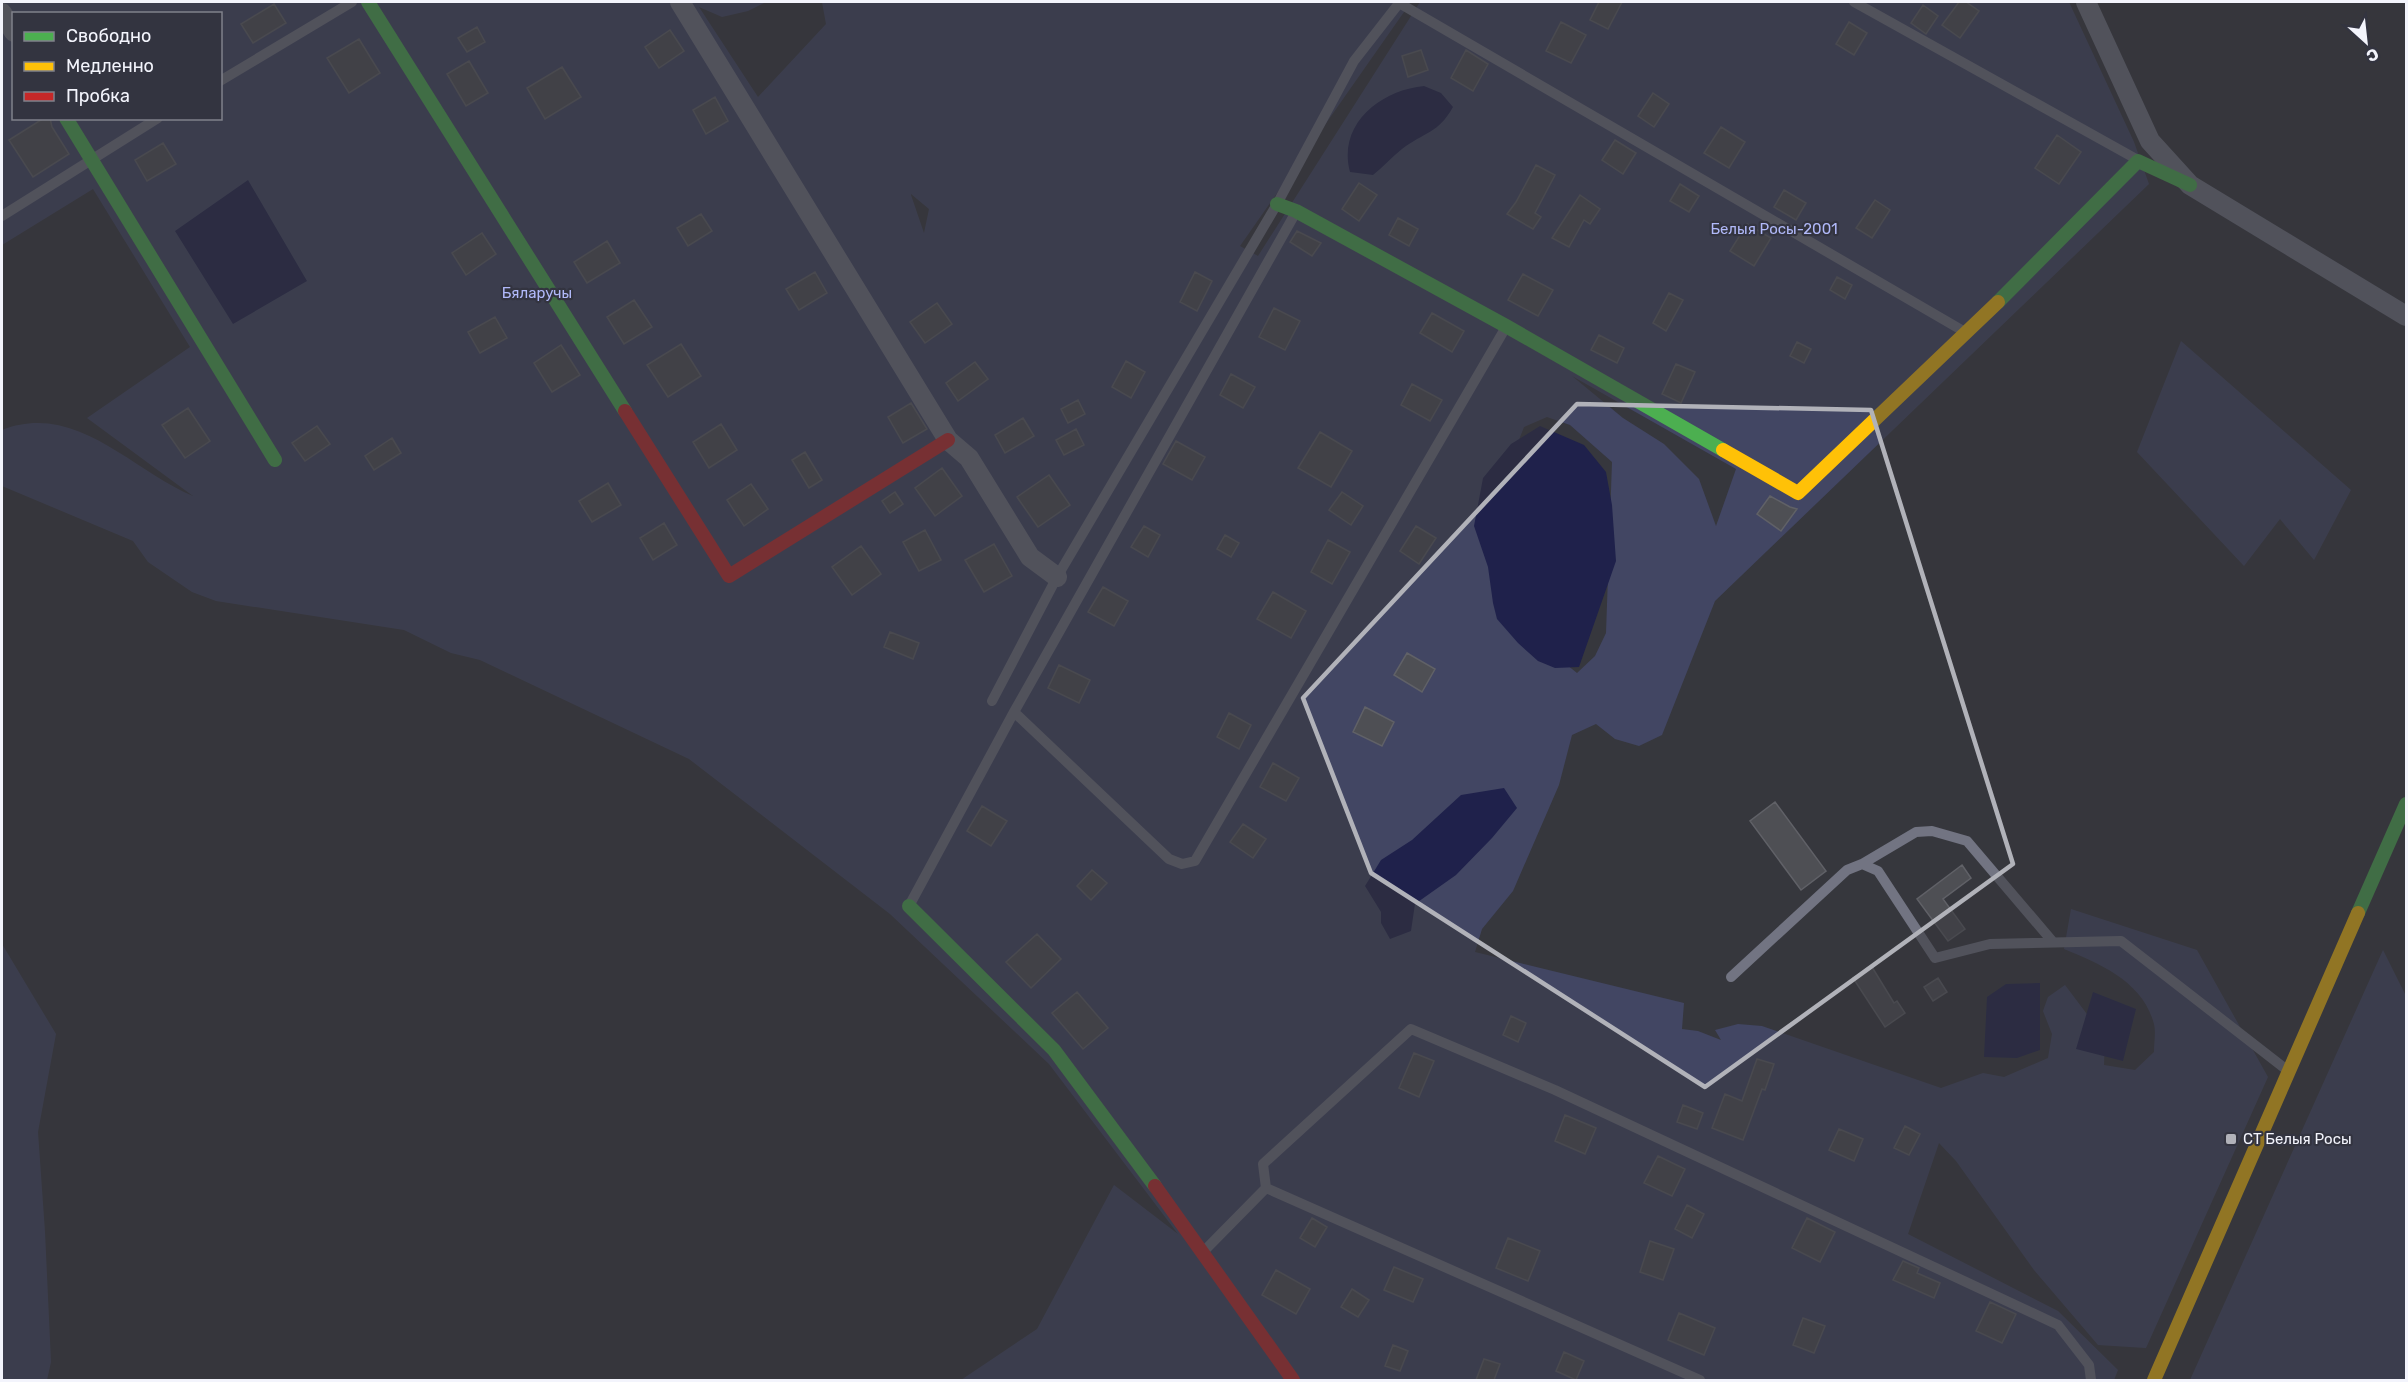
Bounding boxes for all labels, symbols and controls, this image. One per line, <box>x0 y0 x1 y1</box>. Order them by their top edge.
legend <box>12 12 222 120</box>
north arrow <box>2336 12 2396 72</box>
text: Свободно <box>66 25 151 47</box>
text: С <box>2363 44 2382 66</box>
text: Медленно <box>66 55 154 77</box>
text: Пробка <box>66 85 130 107</box>
park label: Белыя Росы-2001 <box>1710 220 1838 238</box>
park label: Бяларучы <box>502 284 572 302</box>
place label: СТ Белыя Росы <box>2243 1130 2352 1148</box>
marker: СТ Белыя Росы <box>2224 1132 2238 1146</box>

